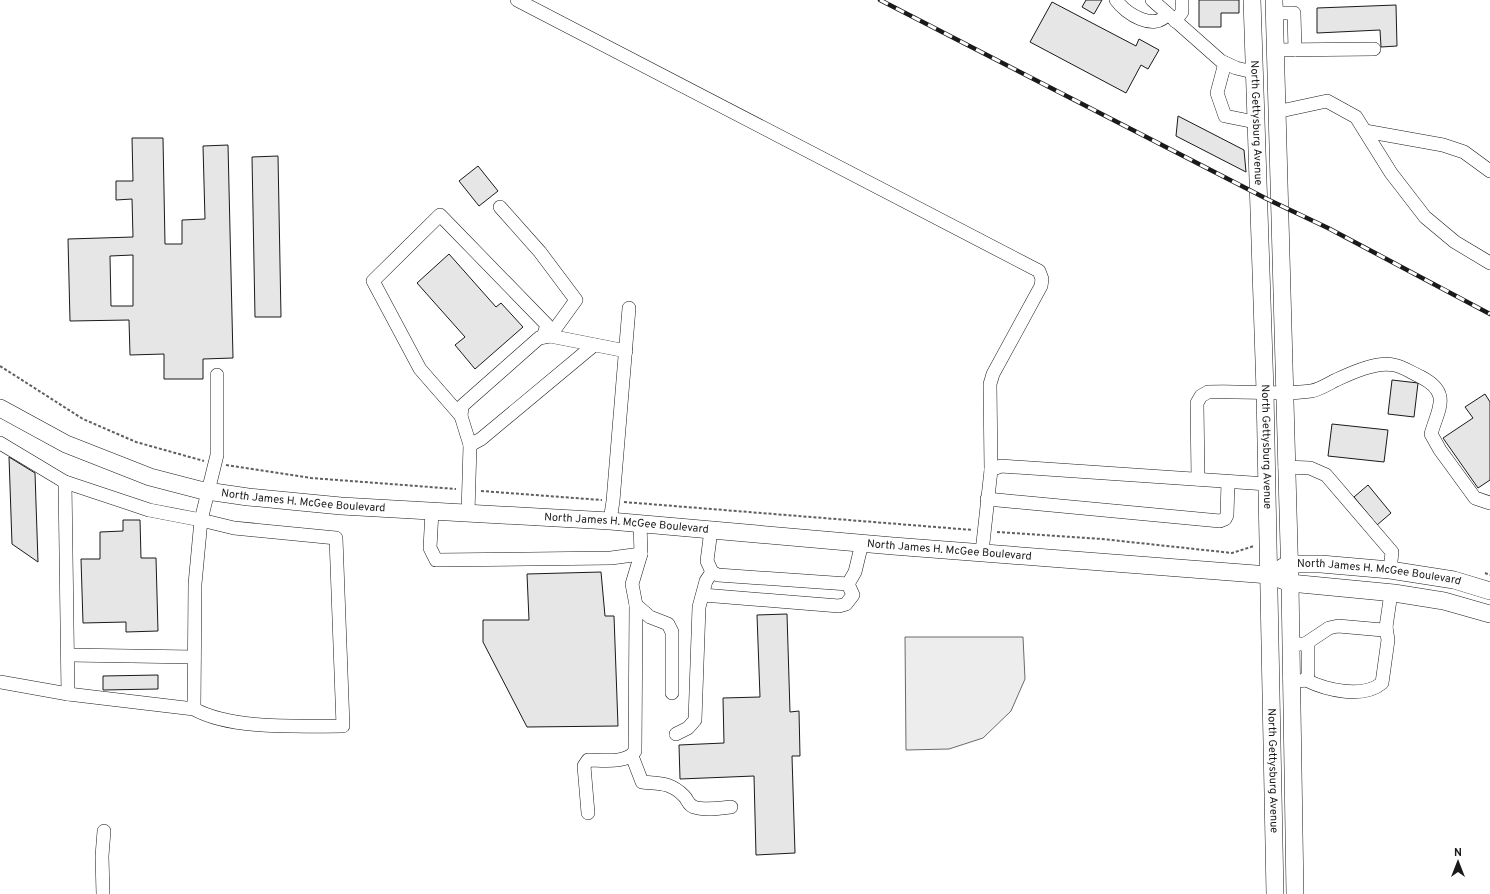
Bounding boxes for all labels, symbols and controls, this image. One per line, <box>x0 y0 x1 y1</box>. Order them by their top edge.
street label: North Gettysburg Avenue <box>1247 60 1265 186</box>
street label: North Gettysburg Avenue <box>1258 384 1274 509</box>
street label: North James H. McGee Boulevard <box>220 486 386 515</box>
street label: North James H. McGee Boulevard <box>544 510 709 537</box>
street label: North James H. McGee Boulevard <box>866 537 1032 564</box>
street label: North James H. McGee Boulevard <box>1297 557 1463 589</box>
street label: North Gettysburg Avenue <box>1264 708 1281 833</box>
north arrow <box>1438 842 1478 882</box>
text: N <box>1454 846 1462 860</box>

